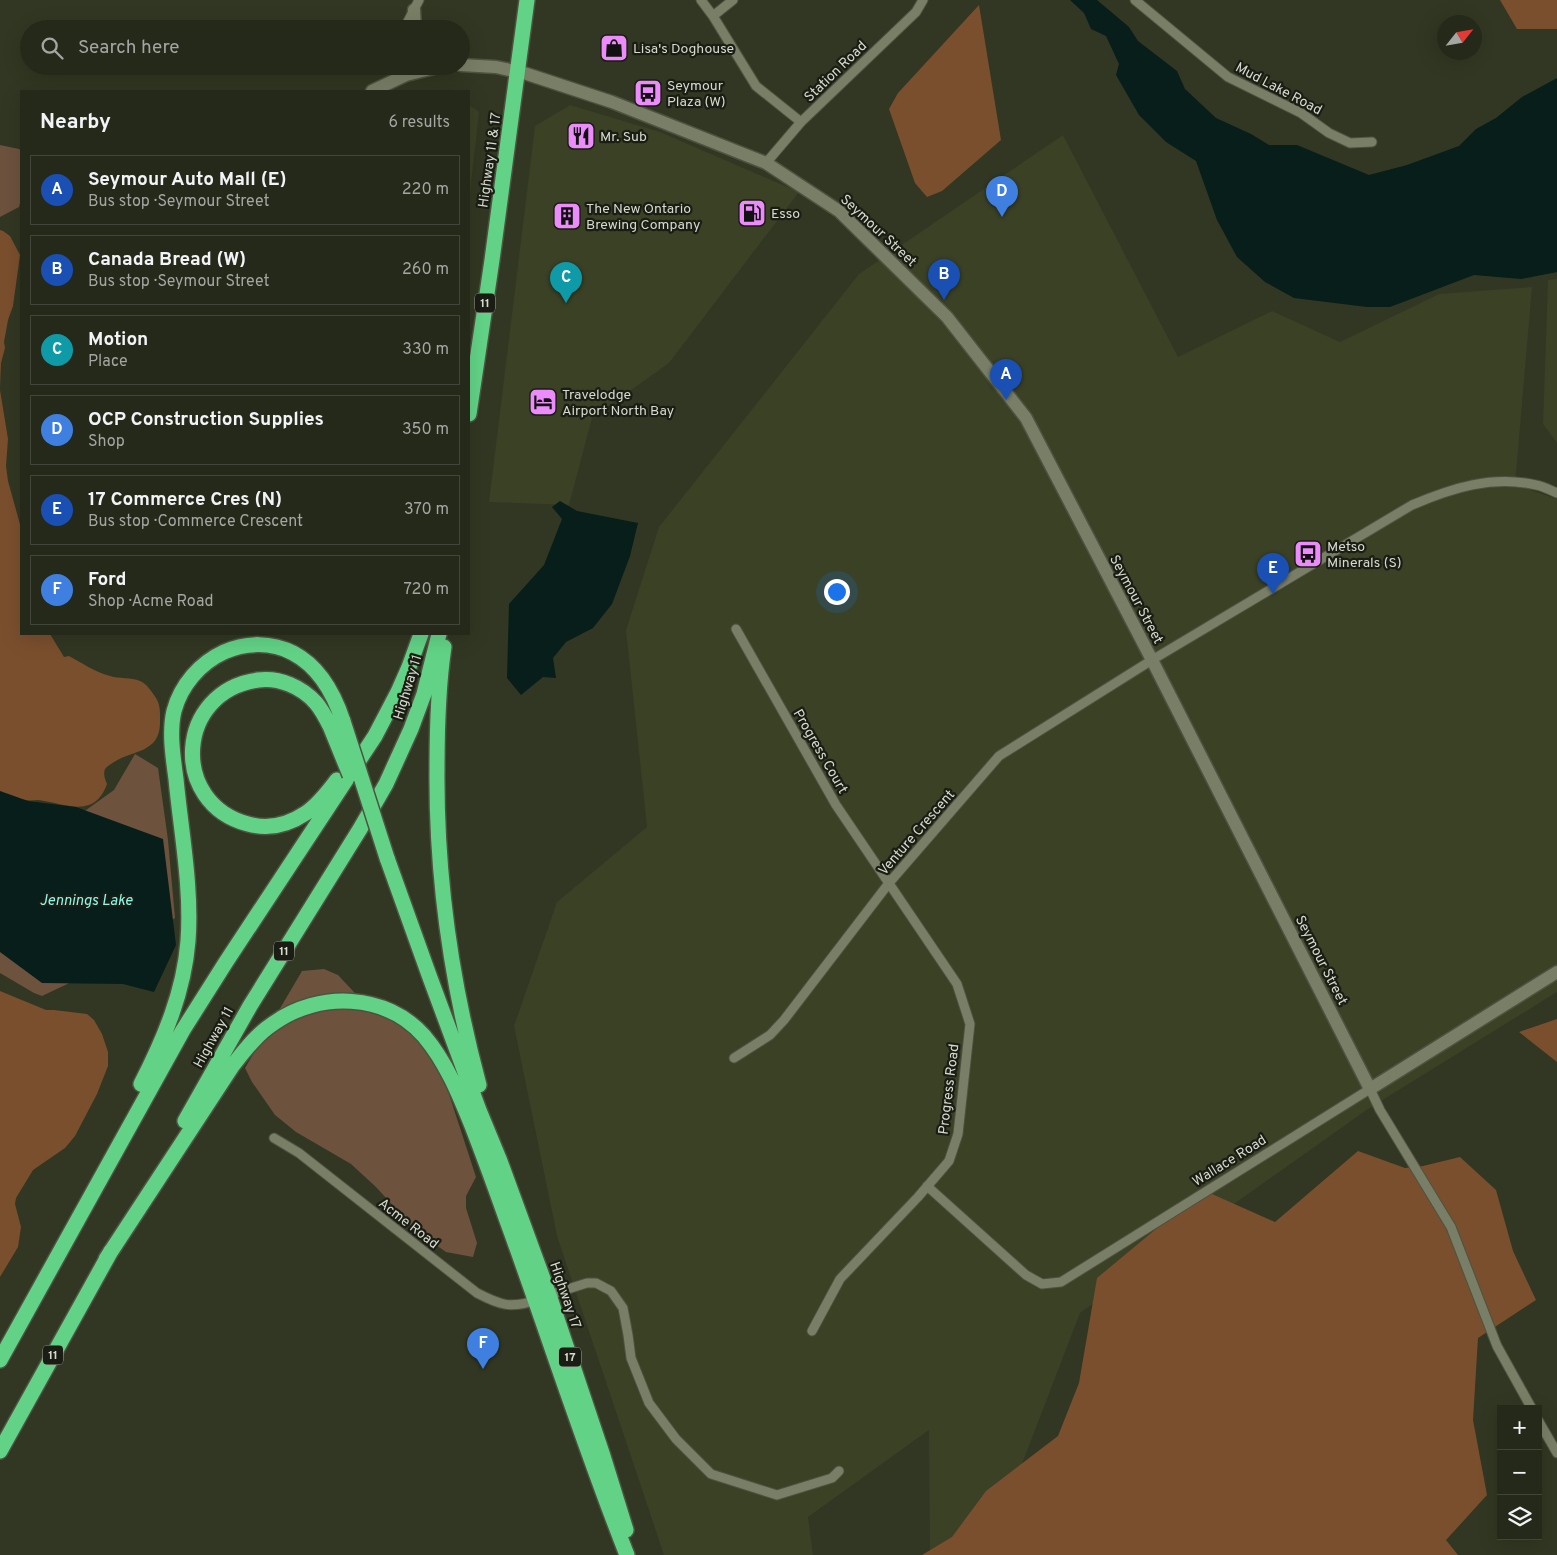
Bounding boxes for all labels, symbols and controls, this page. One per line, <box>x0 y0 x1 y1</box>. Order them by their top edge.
north arrow <box>1437 15 1482 60</box>
search box <box>20 20 470 75</box>
shop icon: Lisa's Doghouse <box>599 33 629 63</box>
icon: search <box>38 34 66 62</box>
text: Search here <box>78 36 180 60</box>
street label: Station Road <box>801 38 871 106</box>
place label: Lisa's Doghouse <box>633 41 734 58</box>
street label: Mud Lake Road <box>1232 59 1325 119</box>
bus stop icon: Seymour Plaza (W) <box>633 78 663 108</box>
place label: Seymour Plaza (W) <box>667 78 725 111</box>
text: Nearby <box>40 109 111 136</box>
street label: Highway 11 & 17 <box>475 112 506 209</box>
text: 6 results <box>388 113 450 133</box>
restaurant icon: Mr. Sub <box>566 121 596 151</box>
place label: Mr. Sub <box>600 129 647 146</box>
text: Seymour Auto Mall (E) <box>88 168 287 192</box>
pin: D <box>986 176 1018 217</box>
text: A <box>51 180 63 200</box>
text: 220 m <box>402 180 449 200</box>
street label: Seymour Street <box>836 191 920 271</box>
text: Bus stop · Seymour Street <box>88 192 270 212</box>
fuel station icon: Esso <box>737 198 767 228</box>
building icon: The New Ontario Brewing Company <box>552 201 582 231</box>
place label: The New Ontario Brewing Company <box>586 201 700 234</box>
place label: Esso <box>771 206 800 223</box>
text: Canada Bread (W) <box>88 248 246 272</box>
pin: B <box>928 259 960 300</box>
text: B <box>51 260 63 280</box>
text: 260 m <box>402 260 449 280</box>
pin: C <box>550 262 582 303</box>
text: Bus stop · Seymour Street <box>88 272 270 292</box>
road number: 11 <box>475 294 495 312</box>
text: Motion <box>88 328 148 352</box>
text: C <box>52 340 62 360</box>
text: 330 m <box>402 340 449 360</box>
text: Place <box>88 352 128 372</box>
pin: A <box>990 359 1022 400</box>
hotel icon: Travelodge Airport North Bay <box>528 387 558 417</box>
place label: Travelodge Airport North Bay <box>562 387 674 420</box>
text: OCP Construction Supplies <box>88 408 324 432</box>
text: D <box>51 420 63 440</box>
text: 350 m <box>402 420 449 440</box>
text: Shop <box>88 432 125 452</box>
text: 17 Commerce Cres (N) <box>88 488 282 512</box>
text: E <box>52 500 62 520</box>
text: 370 m <box>404 500 449 520</box>
text: Bus stop · Commerce Crescent <box>88 512 303 532</box>
bus stop icon: Metso Minerals (S) <box>1293 539 1323 569</box>
place label: Metso Minerals (S) <box>1327 539 1402 572</box>
street label: Seymour Street <box>1105 552 1166 647</box>
pin: E <box>1257 553 1289 594</box>
text: Ford <box>88 568 126 592</box>
your location <box>824 579 850 605</box>
text: F <box>52 580 62 600</box>
text: 720 m <box>404 580 449 600</box>
text: Shop · Acme Road <box>88 592 214 612</box>
street label: Highway 11 <box>390 653 426 722</box>
street label: Progress Court <box>789 706 851 797</box>
street label: Venture Crescent <box>875 787 959 879</box>
water label: Jennings Lake <box>40 892 133 911</box>
street label: Seymour Street <box>1291 913 1351 1008</box>
road number: 11 <box>274 941 294 960</box>
street label: Highway 11 <box>191 1004 238 1071</box>
street label: Progress Road <box>935 1043 963 1136</box>
street label: Wallace Road <box>1190 1132 1270 1191</box>
street label: Acme Road <box>375 1195 442 1253</box>
street label: Highway 17 <box>545 1260 584 1331</box>
pin: F <box>467 1328 499 1369</box>
road number: 11 <box>43 1346 63 1364</box>
road number: 17 <box>559 1348 581 1366</box>
map controls <box>1497 1405 1542 1540</box>
button: + <box>1497 1405 1542 1450</box>
button: − <box>1497 1450 1542 1495</box>
button: layers <box>1497 1495 1542 1540</box>

